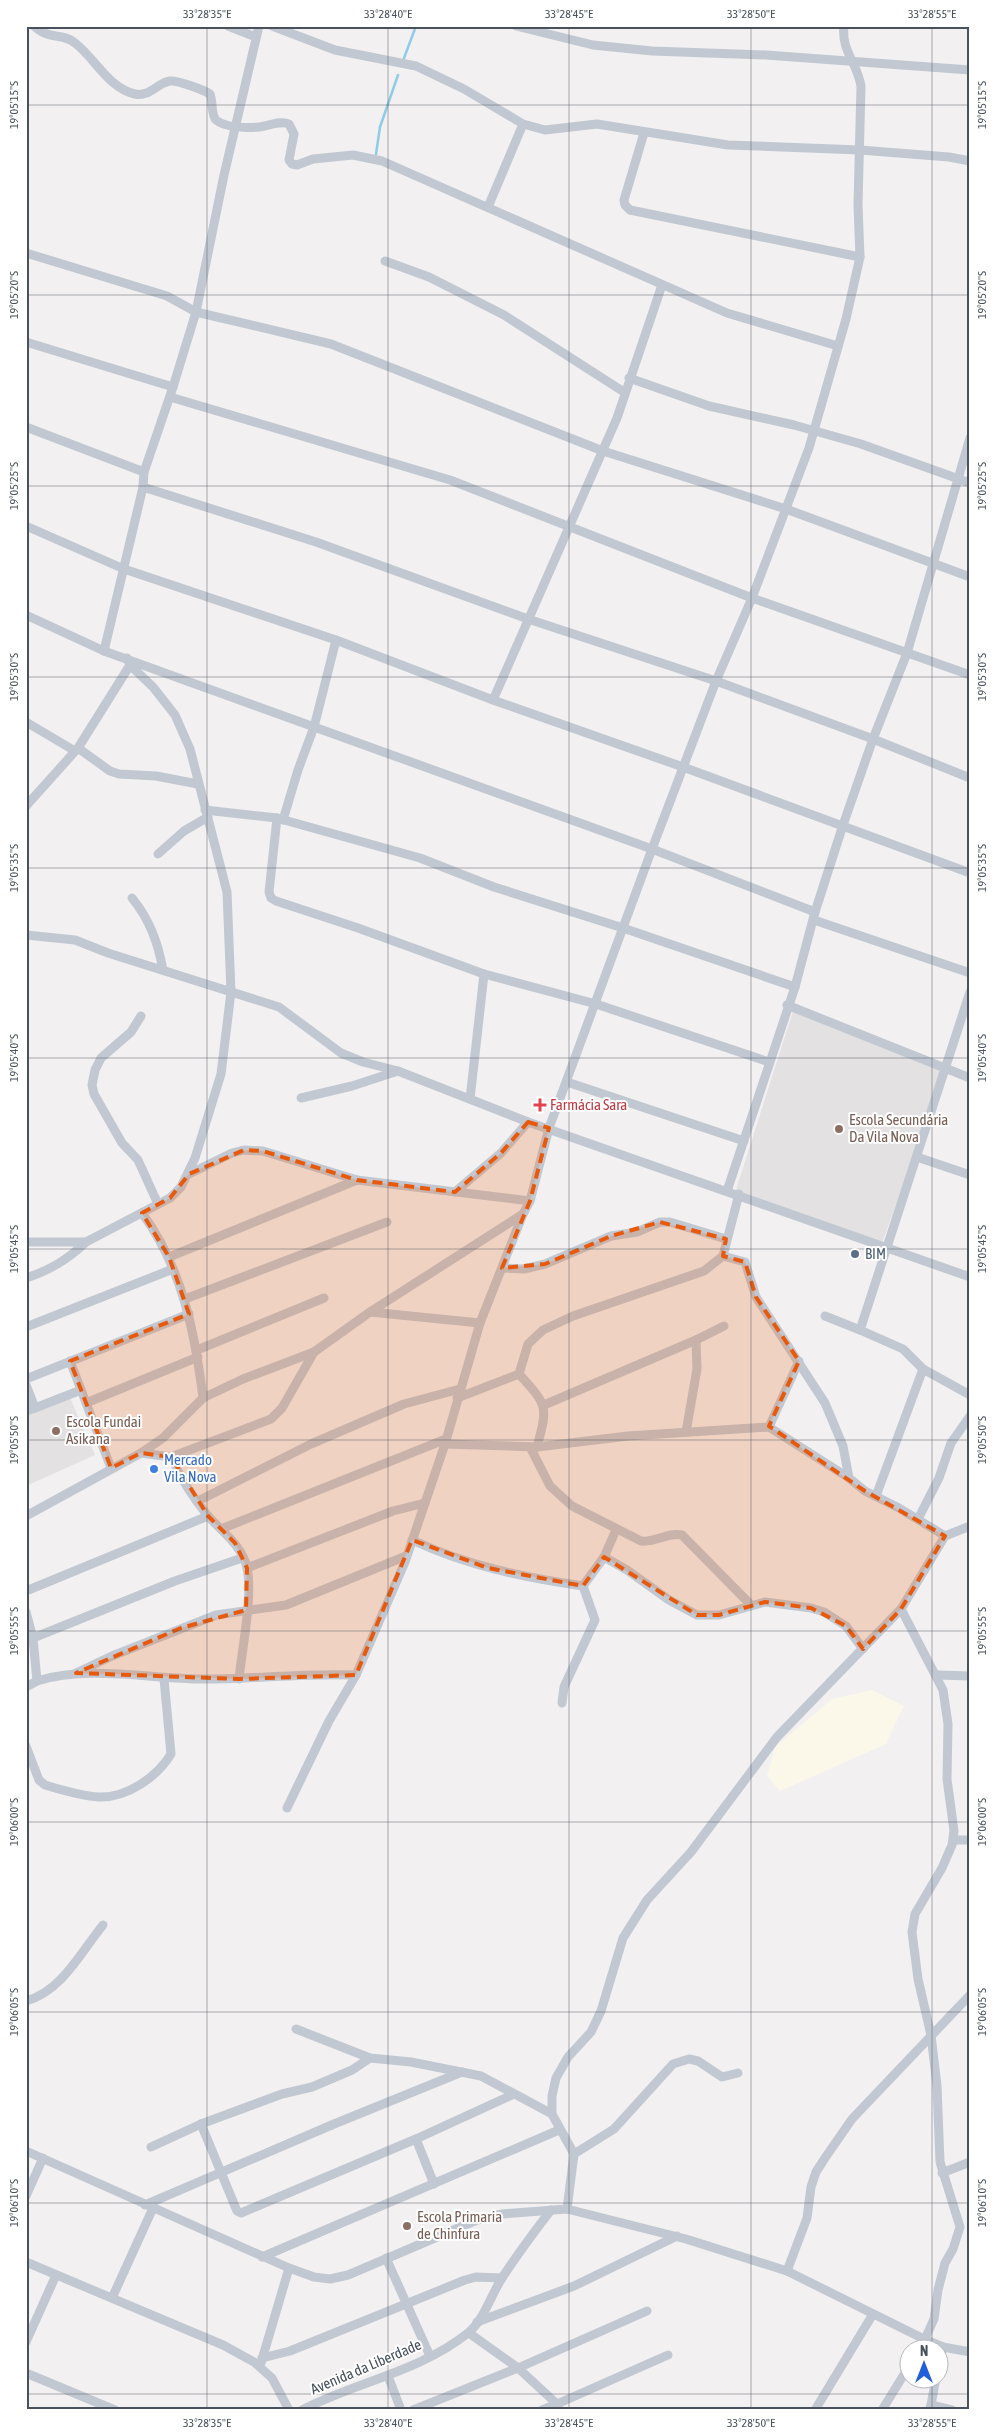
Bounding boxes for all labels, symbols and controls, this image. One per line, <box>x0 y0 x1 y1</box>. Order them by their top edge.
text: 33°28'35"E <box>183 7 231 21</box>
text: 33°28'40"E <box>364 7 412 21</box>
text: 33°28'45"E <box>545 7 593 21</box>
text: 33°28'50"E <box>727 7 775 21</box>
text: 33°28'55"E <box>908 7 956 21</box>
text: 19°05'15"S <box>7 81 21 129</box>
text: 19°05'15"S <box>975 81 989 129</box>
text: 19°05'20"S <box>7 271 21 319</box>
text: 19°05'20"S <box>975 271 989 319</box>
text: 19°05'25"S <box>7 462 21 510</box>
text: 19°05'25"S <box>975 462 989 510</box>
text: 19°05'30"S <box>7 653 21 701</box>
text: 19°05'30"S <box>975 653 989 701</box>
text: 19°05'35"S <box>7 844 21 892</box>
text: 19°05'35"S <box>975 844 989 892</box>
text: 19°05'40"S <box>7 1034 21 1082</box>
text: 19°05'40"S <box>975 1034 989 1082</box>
place label: Farmácia Sara <box>550 1096 627 1113</box>
marker: Farmácia Sara <box>534 1099 546 1111</box>
place label: Escola Secundária Da Vila Nova <box>849 1111 948 1145</box>
marker: Escola Secundária Da Vila Nova <box>833 1123 845 1135</box>
text: 19°05'45"S <box>7 1225 21 1273</box>
text: 19°05'45"S <box>975 1225 989 1273</box>
place label: BIM <box>865 1245 886 1262</box>
marker: BIM <box>849 1248 861 1260</box>
place label: Escola Fundai Asikana <box>66 1413 141 1447</box>
text: 19°05'50"S <box>7 1416 21 1464</box>
text: 19°05'50"S <box>975 1416 989 1464</box>
marker: Escola Fundai Asikana <box>50 1425 62 1437</box>
place label: Mercado Vila Nova <box>164 1451 217 1485</box>
marker: Mercado Vila Nova <box>148 1463 160 1475</box>
text: 19°05'55"S <box>7 1607 21 1655</box>
text: 19°05'55"S <box>975 1607 989 1655</box>
text: 19°06'00"S <box>7 1798 21 1846</box>
text: 19°06'00"S <box>975 1798 989 1846</box>
text: 19°06'05"S <box>7 1988 21 2036</box>
text: 19°06'05"S <box>975 1988 989 2036</box>
text: 19°06'10"S <box>7 2179 21 2227</box>
text: 19°06'10"S <box>975 2179 989 2227</box>
place label: Escola Primaria de Chinfura <box>417 2208 502 2242</box>
marker: Escola Primaria de Chinfura <box>401 2220 413 2232</box>
street label: Avenida da Liberdade <box>308 2335 424 2398</box>
north arrow <box>898 2338 948 2388</box>
text: N <box>920 2343 928 2359</box>
text: 33°28'35"E <box>183 2416 231 2430</box>
text: 33°28'40"E <box>364 2416 412 2430</box>
text: 33°28'45"E <box>545 2416 593 2430</box>
text: 33°28'50"E <box>727 2416 775 2430</box>
text: 33°28'55"E <box>908 2416 956 2430</box>

